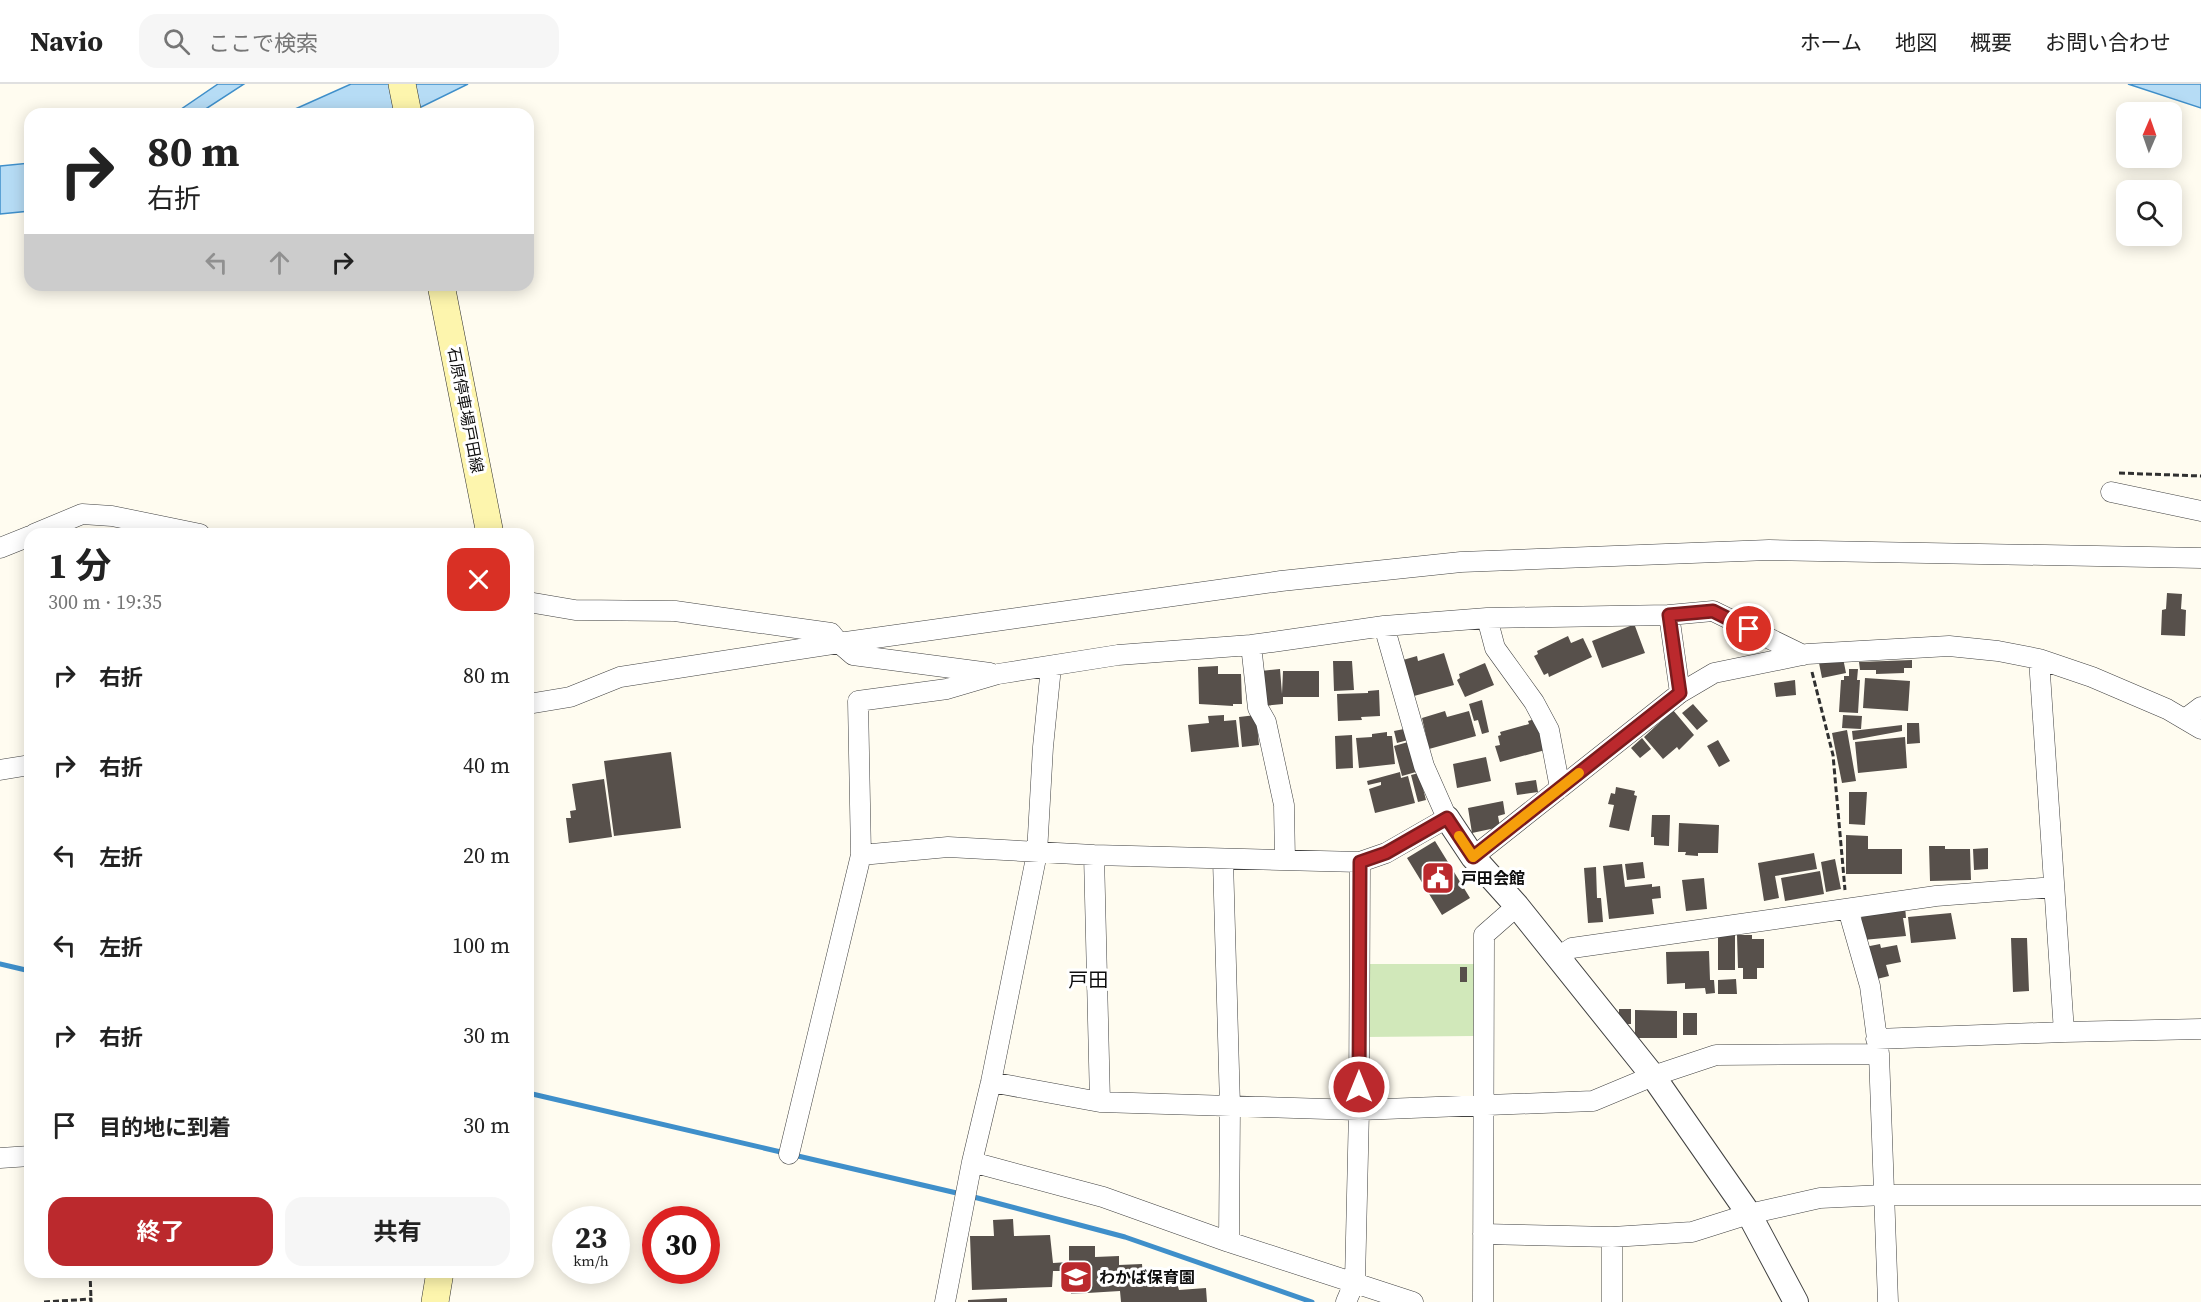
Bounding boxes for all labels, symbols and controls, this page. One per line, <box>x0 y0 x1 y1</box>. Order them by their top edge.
search box <box>139 14 559 68</box>
text: Navio <box>30 22 103 60</box>
icon: search <box>160 25 193 58</box>
text: ここで検索 <box>208 28 318 58</box>
text: ホーム <box>1800 28 1862 57</box>
text: 地図 <box>1895 28 1937 57</box>
text: 概要 <box>1970 28 2012 57</box>
text: お問い合わせ <box>2045 28 2171 57</box>
north arrow <box>2116 102 2182 168</box>
map controls <box>2116 102 2182 246</box>
text: 80 m <box>147 122 240 180</box>
icon: right <box>48 132 126 210</box>
text: 右折 <box>147 180 201 217</box>
button: search <box>2116 180 2182 246</box>
icon: left <box>200 246 233 279</box>
icon: ahead <box>263 246 296 279</box>
icon: right <box>326 246 359 279</box>
street label: 石原停車場戸田線 <box>443 345 489 475</box>
text: 1 分 <box>48 541 111 590</box>
button: close <box>447 548 510 611</box>
text: 300 m · 19:35 <box>48 588 162 616</box>
pin <box>1723 603 1774 654</box>
icon: arrive <box>1732 612 1765 645</box>
icon: right <box>48 659 81 692</box>
text: 80 m <box>463 660 510 690</box>
text: 右折 <box>99 662 143 692</box>
icon: right <box>48 749 81 782</box>
text: 40 m <box>463 750 510 780</box>
text: 右折 <box>99 752 143 782</box>
icon: left <box>48 839 81 872</box>
text: 20 m <box>463 840 510 870</box>
text: 左折 <box>99 842 143 872</box>
public building icon: 戸田会館 <box>1420 860 1456 896</box>
place label: 戸田会館 <box>1461 867 1525 889</box>
icon: left <box>48 929 81 962</box>
text: 100 m <box>452 930 510 960</box>
text: 左折 <box>99 932 143 962</box>
district label: 戸田 <box>1068 966 1108 994</box>
icon: right <box>48 1019 81 1052</box>
text: 30 m <box>463 1020 510 1050</box>
text: 右折 <box>99 1022 143 1052</box>
position arrow <box>1327 1055 1391 1119</box>
icon: arrive <box>48 1109 81 1142</box>
text: 30 m <box>463 1110 510 1140</box>
text: 目的地に到着 <box>99 1112 231 1142</box>
button: 終了 <box>48 1197 273 1266</box>
button: 共有 <box>285 1197 510 1266</box>
speed limit sign: 30 <box>642 1206 720 1284</box>
text: 23 <box>575 1217 607 1258</box>
text: km/h <box>573 1250 609 1271</box>
school or university icon: わかば保育園 <box>1058 1259 1094 1295</box>
place label: わかば保育園 <box>1099 1266 1195 1288</box>

